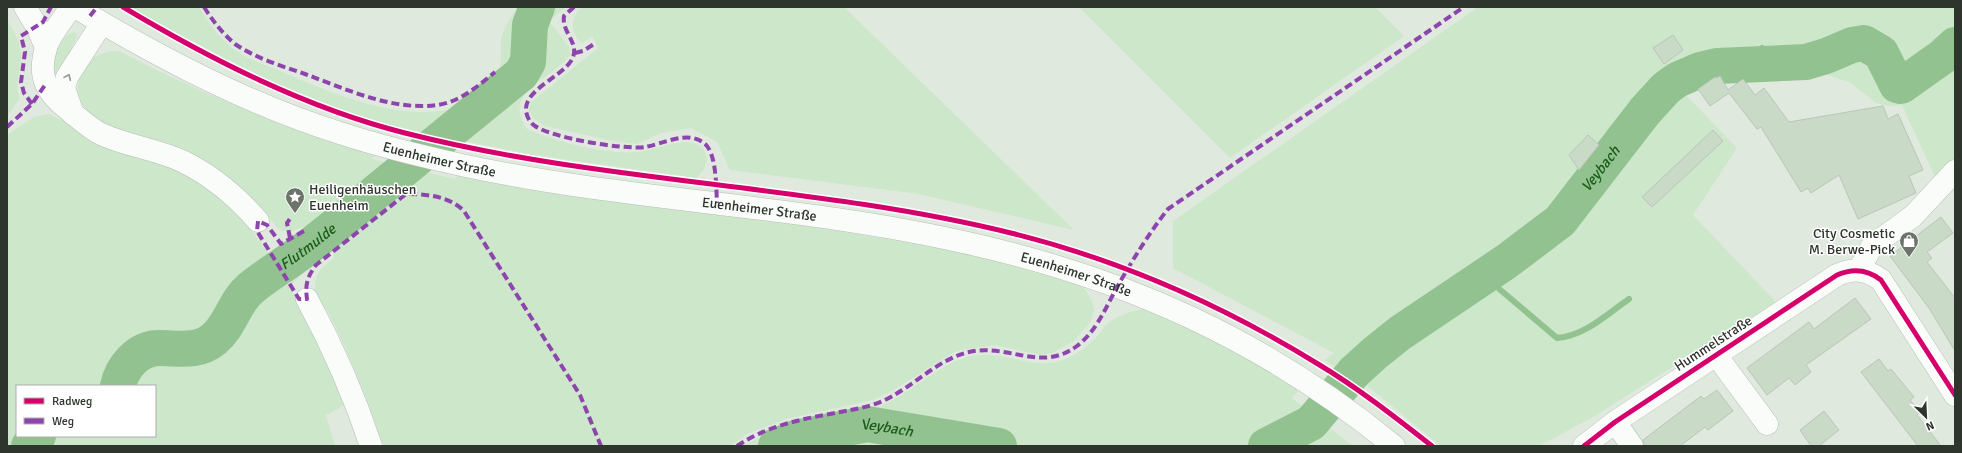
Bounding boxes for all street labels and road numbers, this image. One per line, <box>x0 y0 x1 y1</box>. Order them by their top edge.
street label: Euenheimer Straße <box>381 138 497 181</box>
street label: Euenheimer Straße <box>701 194 818 225</box>
street label: Euenheimer Straße <box>1019 248 1134 300</box>
street label: Hummelstraße <box>1671 312 1755 375</box>

